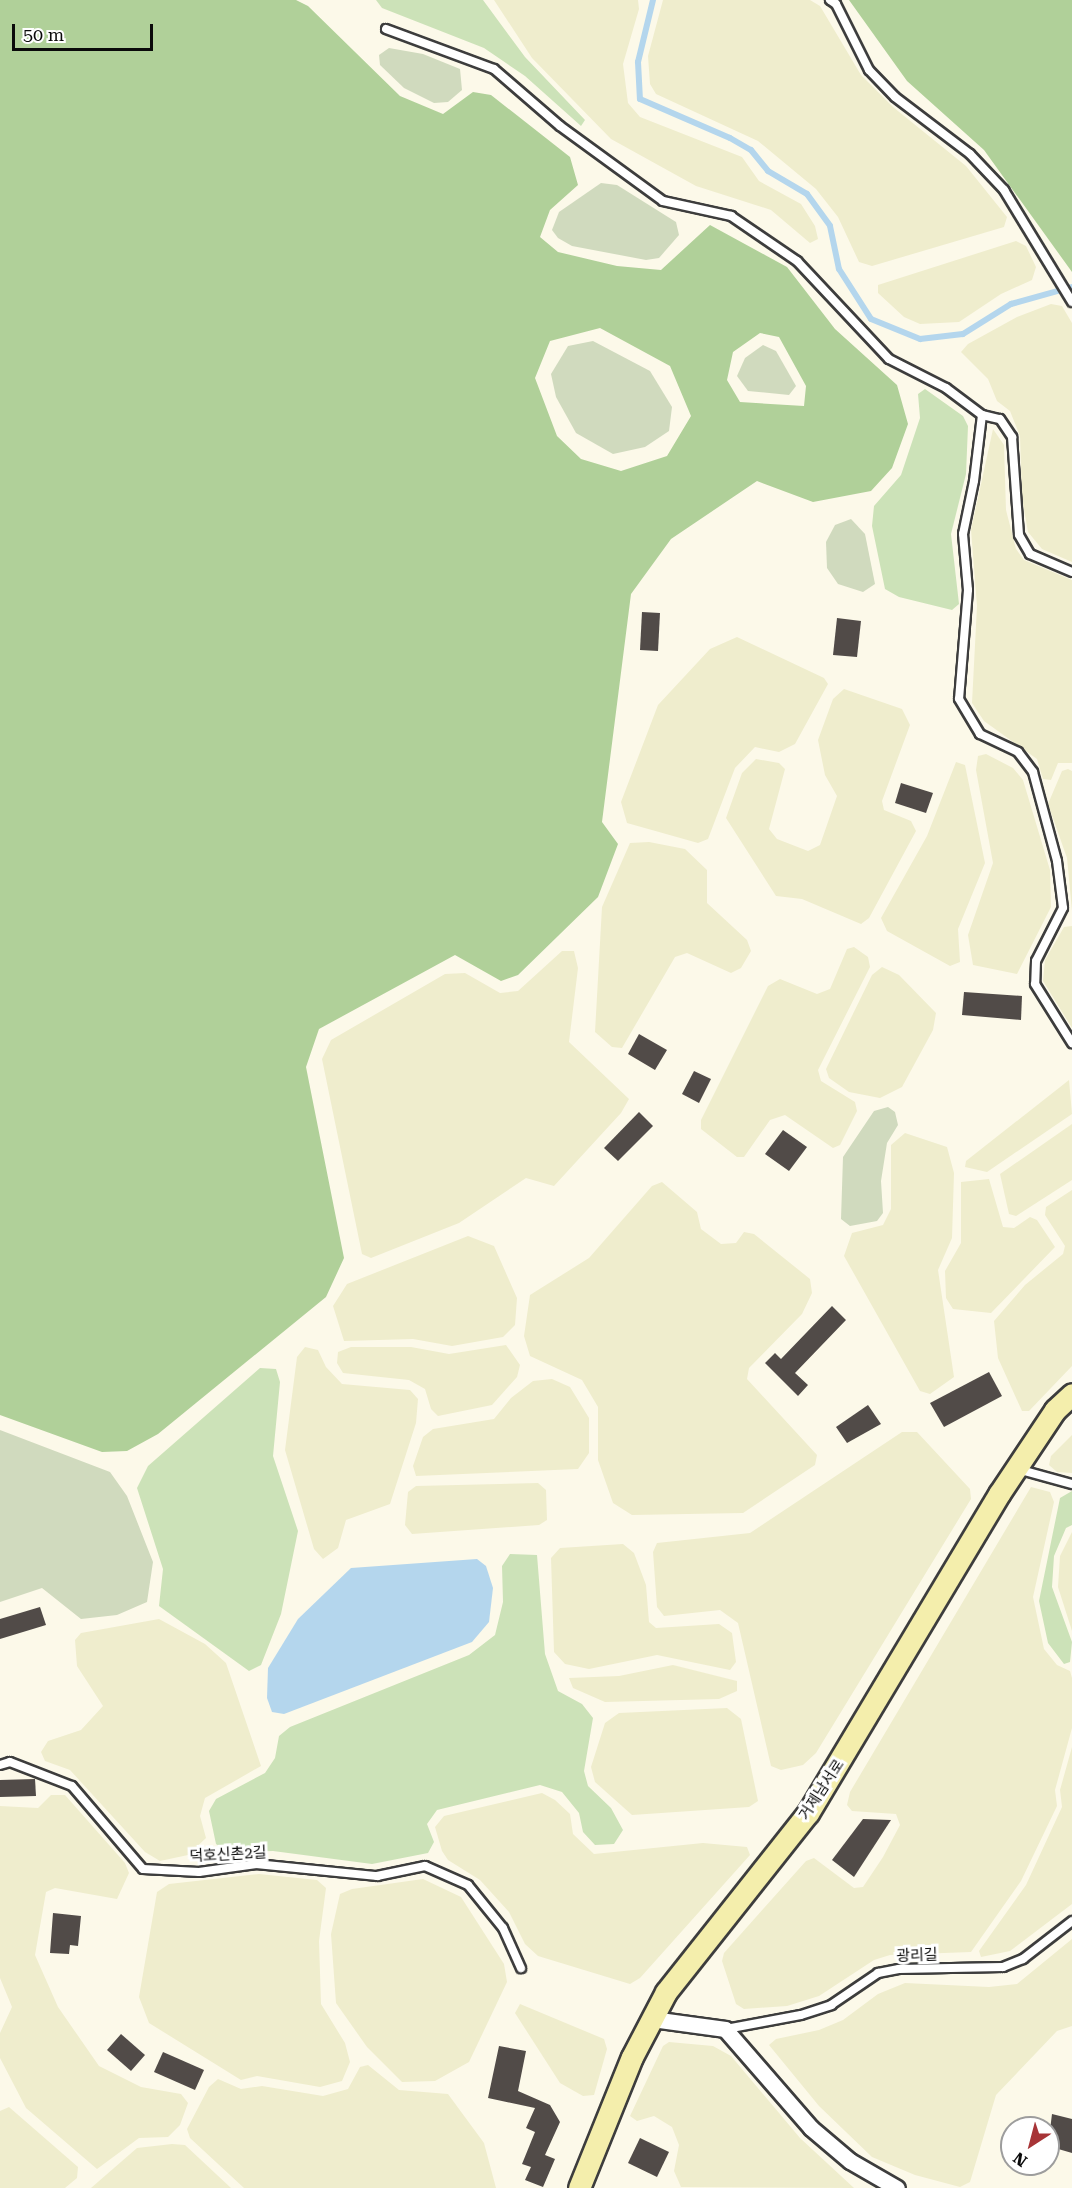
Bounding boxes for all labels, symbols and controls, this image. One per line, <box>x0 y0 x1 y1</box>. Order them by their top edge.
scale bar <box>15 12 156 50</box>
text: 50 m <box>23 24 64 45</box>
street label: 거제남서로 <box>796 1756 848 1824</box>
street label: 덕호신촌2길 <box>189 1844 267 1866</box>
street label: 광리길 <box>896 1946 938 1966</box>
north arrow <box>1000 2116 1060 2176</box>
text: N <box>1010 2148 1031 2171</box>

